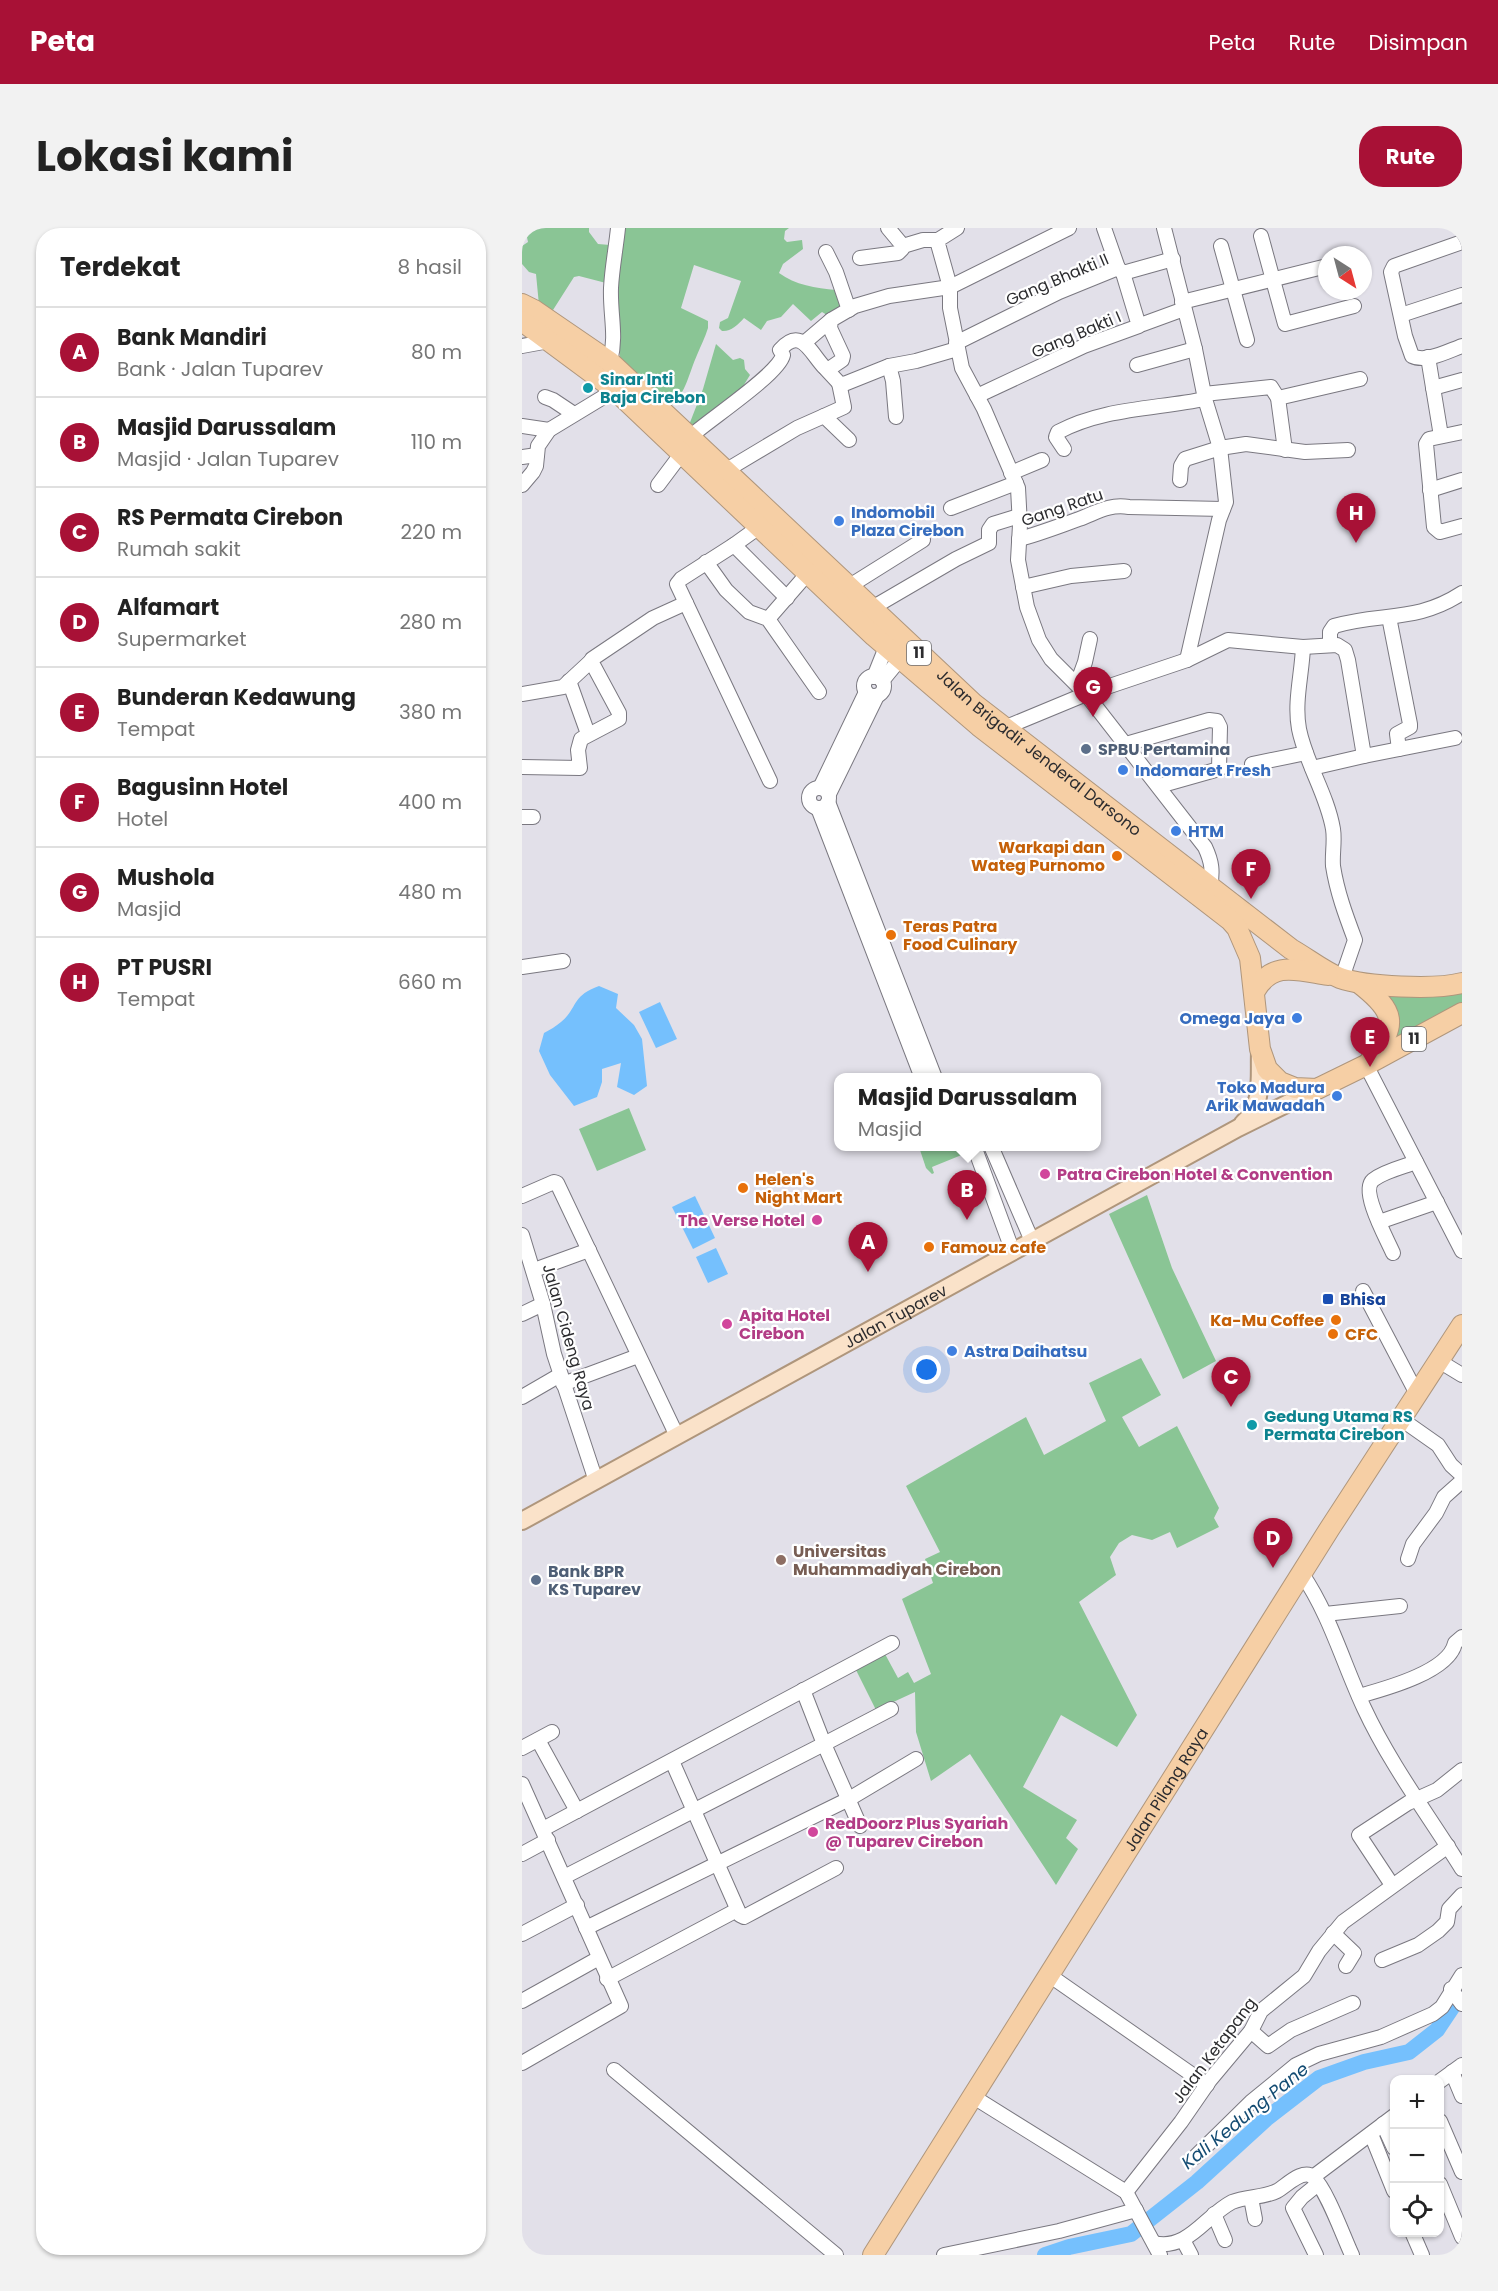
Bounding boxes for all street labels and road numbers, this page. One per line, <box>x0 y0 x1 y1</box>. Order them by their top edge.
street label: Gang Bhakti II <box>1002 247 1112 311</box>
street label: Gang Bakti I <box>1028 305 1125 364</box>
street label: Gang Ratu <box>1018 483 1106 532</box>
road number: 11 <box>907 641 931 665</box>
street label: Jalan Brigadir Jenderal Darsono <box>931 664 1146 842</box>
road number: 11 <box>1402 1027 1426 1051</box>
street label: Jalan Cideng Raya <box>537 1261 600 1413</box>
street label: Jalan Tuparev <box>840 1279 951 1354</box>
street label: Jalan Pilang Raya <box>1119 1723 1214 1856</box>
street label: Jalan Ketapang <box>1167 1993 1262 2108</box>

